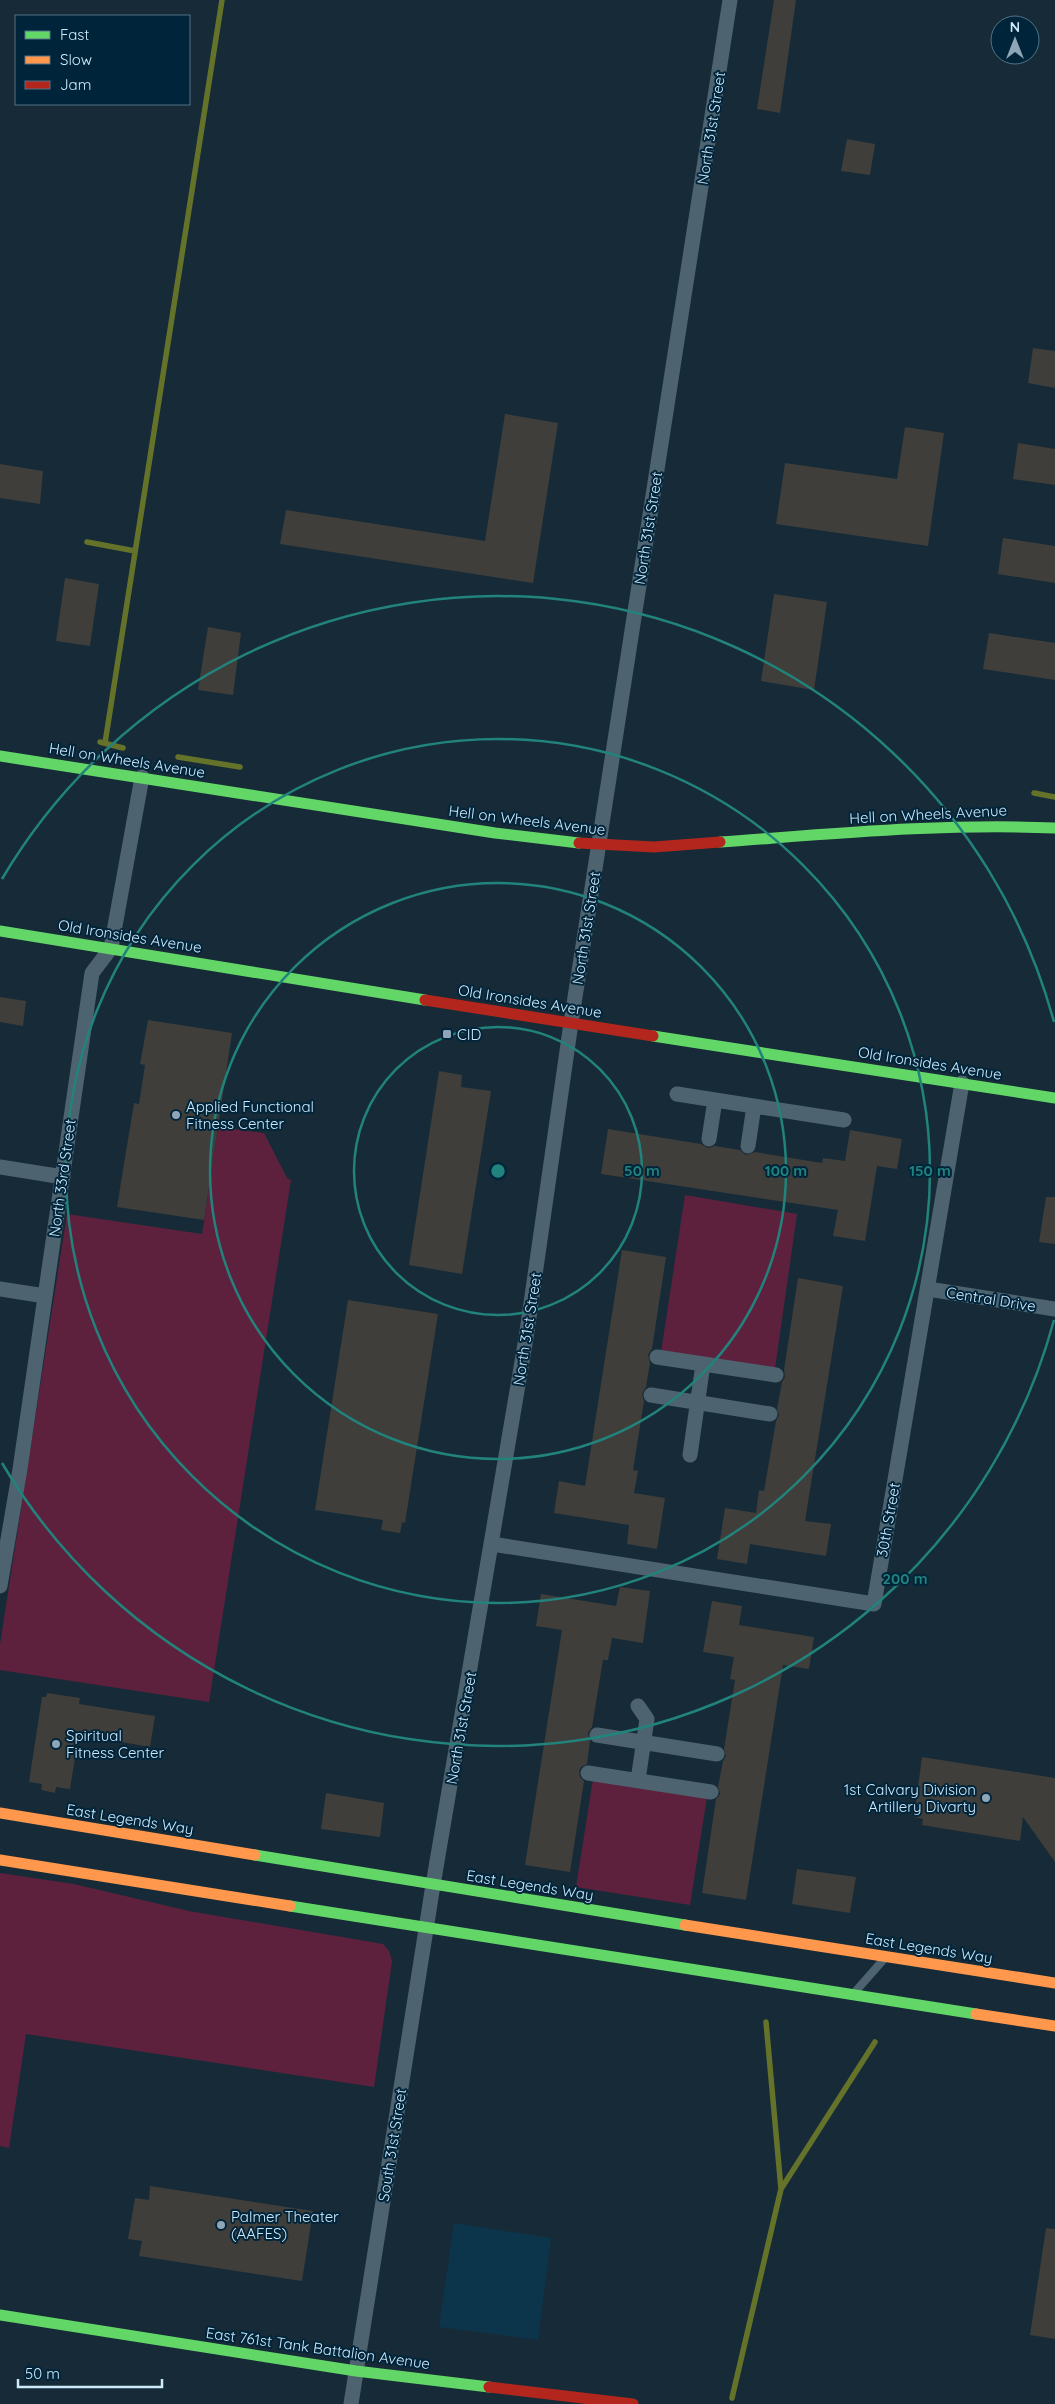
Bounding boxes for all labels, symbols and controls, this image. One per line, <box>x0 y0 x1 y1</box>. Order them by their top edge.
legend <box>15 15 190 105</box>
north arrow <box>990 15 1040 65</box>
text: N <box>1010 18 1020 36</box>
text: Fast <box>60 25 89 44</box>
text: Slow <box>60 50 92 69</box>
street label: North 31st Street <box>693 70 729 186</box>
text: Jam <box>60 75 91 94</box>
street label: North 31st Street <box>630 470 666 586</box>
street label: Hell on Wheels Avenue <box>48 738 206 782</box>
street label: Hell on Wheels Avenue <box>849 800 1007 828</box>
street label: Hell on Wheels Avenue <box>447 801 607 839</box>
street label: North 31st Street <box>568 870 604 986</box>
street label: Old Ironsides Avenue <box>57 915 203 957</box>
street label: Old Ironsides Avenue <box>457 980 603 1022</box>
place label: CID <box>457 1025 482 1044</box>
marker: CID <box>441 1028 453 1040</box>
street label: Old Ironsides Avenue <box>857 1042 1003 1084</box>
place label: Applied Functional Fitness Center <box>186 1097 314 1133</box>
marker: Applied Functional Fitness Center <box>170 1109 182 1121</box>
street label: North 33rd Street <box>44 1118 80 1238</box>
text: 50 m <box>624 1161 660 1180</box>
text: 100 m <box>765 1161 807 1180</box>
text: 150 m <box>909 1161 951 1180</box>
centre of rings <box>489 1162 507 1180</box>
street label: North 31st Street <box>509 1271 545 1387</box>
street label: Central Drive <box>945 1283 1037 1315</box>
street label: 30th Street <box>872 1481 904 1559</box>
text: 200 m <box>883 1569 928 1588</box>
street label: North 31st Street <box>442 1670 480 1786</box>
place label: Spiritual Fitness Center <box>66 1726 165 1762</box>
marker: Spiritual Fitness Center <box>50 1738 62 1750</box>
place label: 1st Calvary Division Artillery Divarty <box>844 1780 976 1816</box>
marker: 1st Calvary Division Artillery Divarty <box>980 1792 992 1804</box>
street label: East Legends Way <box>65 1800 195 1838</box>
street label: East Legends Way <box>465 1866 595 1904</box>
street label: East Legends Way <box>864 1929 994 1967</box>
street label: South 31st Street <box>374 2087 410 2203</box>
place label: Palmer Theater (AAFES) <box>231 2207 339 2243</box>
marker: Palmer Theater (AAFES) <box>215 2219 227 2231</box>
street label: East 761st Tank Battalion Avenue <box>205 2323 431 2373</box>
scale bar <box>18 2356 161 2388</box>
text: 50 m <box>25 2364 60 2383</box>

